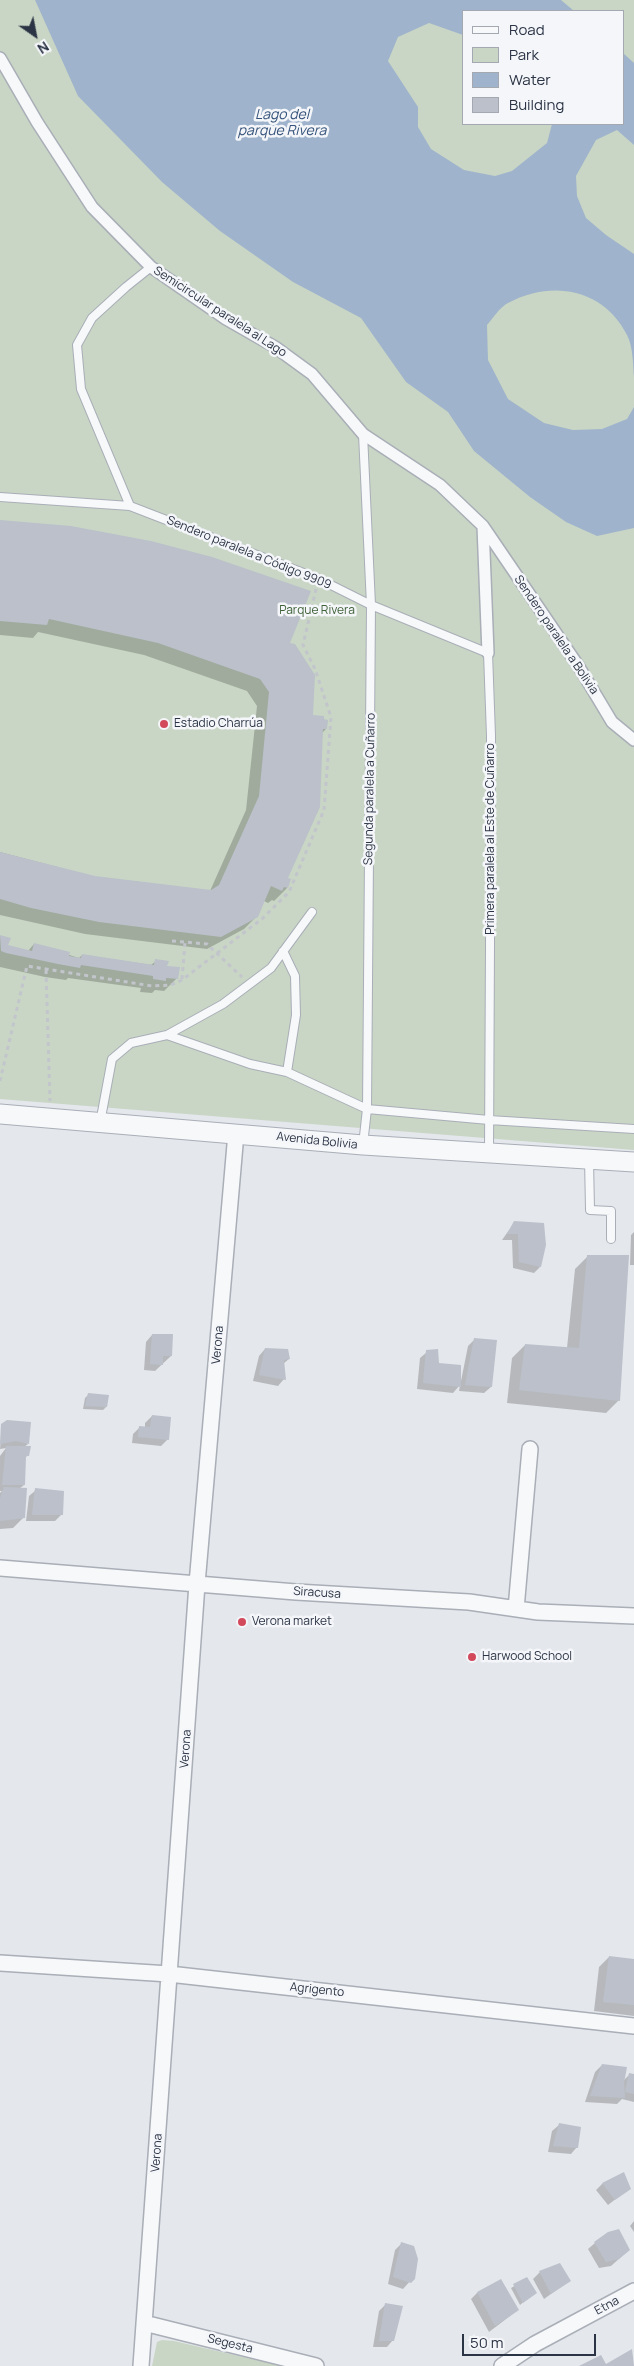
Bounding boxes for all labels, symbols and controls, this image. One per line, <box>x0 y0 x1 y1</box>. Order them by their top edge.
north arrow <box>10 10 60 60</box>
legend <box>462 10 624 125</box>
text: Road <box>509 19 545 40</box>
text: N <box>34 37 53 59</box>
text: Park <box>509 44 539 65</box>
text: Water <box>509 69 551 90</box>
text: Building <box>509 94 564 115</box>
water label: Lago del parque Rivera <box>238 107 326 140</box>
street label: Semicircular paralela al Lago <box>151 264 289 360</box>
street label: Sendero paralela a Código 9909 <box>165 513 333 593</box>
street label: Sendero paralela a Bolivia <box>511 573 601 697</box>
park label: Parque Rivera <box>279 604 355 618</box>
street label: Segunda paralela a Cuñarro <box>361 713 379 865</box>
place label: Estadio Charrúa <box>174 717 263 731</box>
marker: Estadio Charrúa <box>158 718 170 730</box>
street label: Primera paralela al Este de Cuñarro <box>484 743 498 935</box>
street label: Avenida Bolivia <box>276 1130 358 1152</box>
street label: Verona <box>209 1325 227 1365</box>
street label: Siracusa <box>293 1584 341 1602</box>
place label: Verona market <box>252 1615 332 1629</box>
marker: Verona market <box>236 1616 248 1628</box>
place label: Harwood School <box>482 1650 572 1664</box>
marker: Harwood School <box>466 1651 478 1663</box>
street label: Verona <box>177 1729 195 1769</box>
street label: Agrigento <box>289 1980 345 2000</box>
street label: Verona <box>148 2133 166 2173</box>
street label: Etna <box>592 2294 622 2318</box>
scale bar <box>464 2324 598 2356</box>
street label: Segesta <box>206 2331 254 2357</box>
text: 50 m <box>470 2332 504 2353</box>

